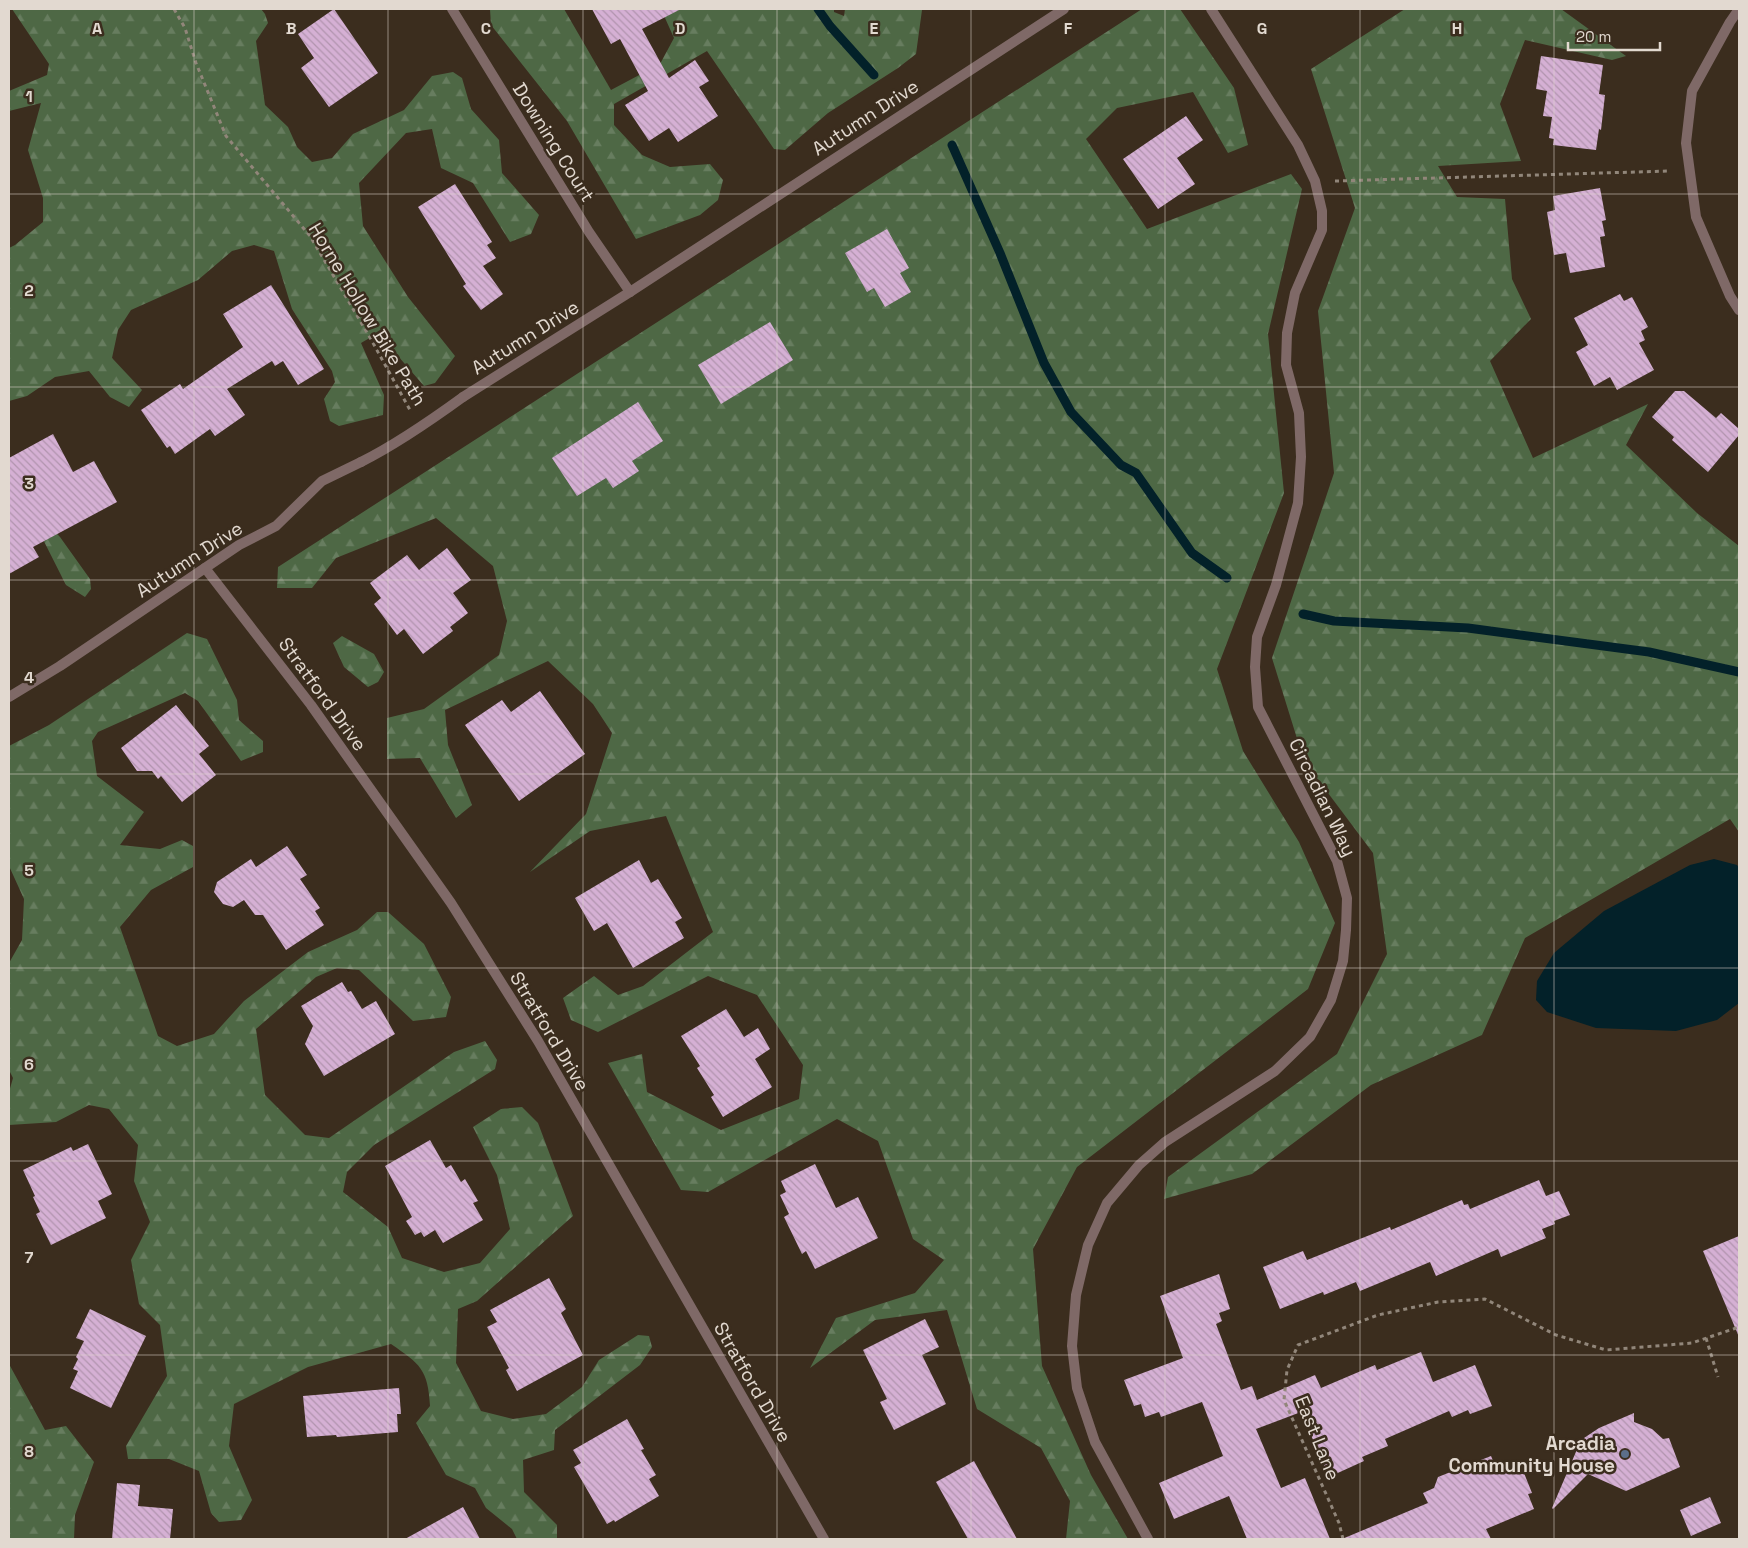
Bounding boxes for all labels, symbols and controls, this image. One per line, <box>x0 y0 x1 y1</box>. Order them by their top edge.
text: A <box>92 18 102 39</box>
text: B <box>286 18 296 39</box>
text: C <box>481 18 491 39</box>
text: D <box>675 18 685 39</box>
text: E <box>870 18 879 39</box>
text: F <box>1064 18 1073 39</box>
text: G <box>1257 18 1267 39</box>
text: H <box>1452 18 1462 39</box>
scale bar <box>1568 20 1660 52</box>
text: 20 m <box>1576 27 1611 46</box>
street label: Autumn Drive <box>807 74 923 161</box>
street label: Downing Court <box>507 78 600 207</box>
text: 1 <box>25 86 33 107</box>
street label: Horne Hollow Bike Path <box>303 218 432 410</box>
text: 2 <box>24 280 34 301</box>
street label: Autumn Drive <box>467 294 584 380</box>
text: 3 <box>24 473 34 494</box>
street label: Autumn Drive <box>131 516 247 603</box>
street label: Stratford Drive <box>273 632 372 756</box>
text: 4 <box>24 667 34 688</box>
street label: Circadian Way <box>1283 734 1362 861</box>
text: 5 <box>24 860 34 881</box>
street label: Stratford Drive <box>504 967 595 1096</box>
text: 6 <box>24 1054 34 1075</box>
text: 7 <box>25 1247 34 1268</box>
street label: Stratford Drive <box>708 1318 797 1447</box>
street label: East Lane <box>1289 1392 1346 1484</box>
place label: Arcadia Community House <box>1448 1431 1615 1478</box>
text: 8 <box>24 1441 34 1462</box>
marker: Arcadia Community House <box>1619 1448 1631 1460</box>

